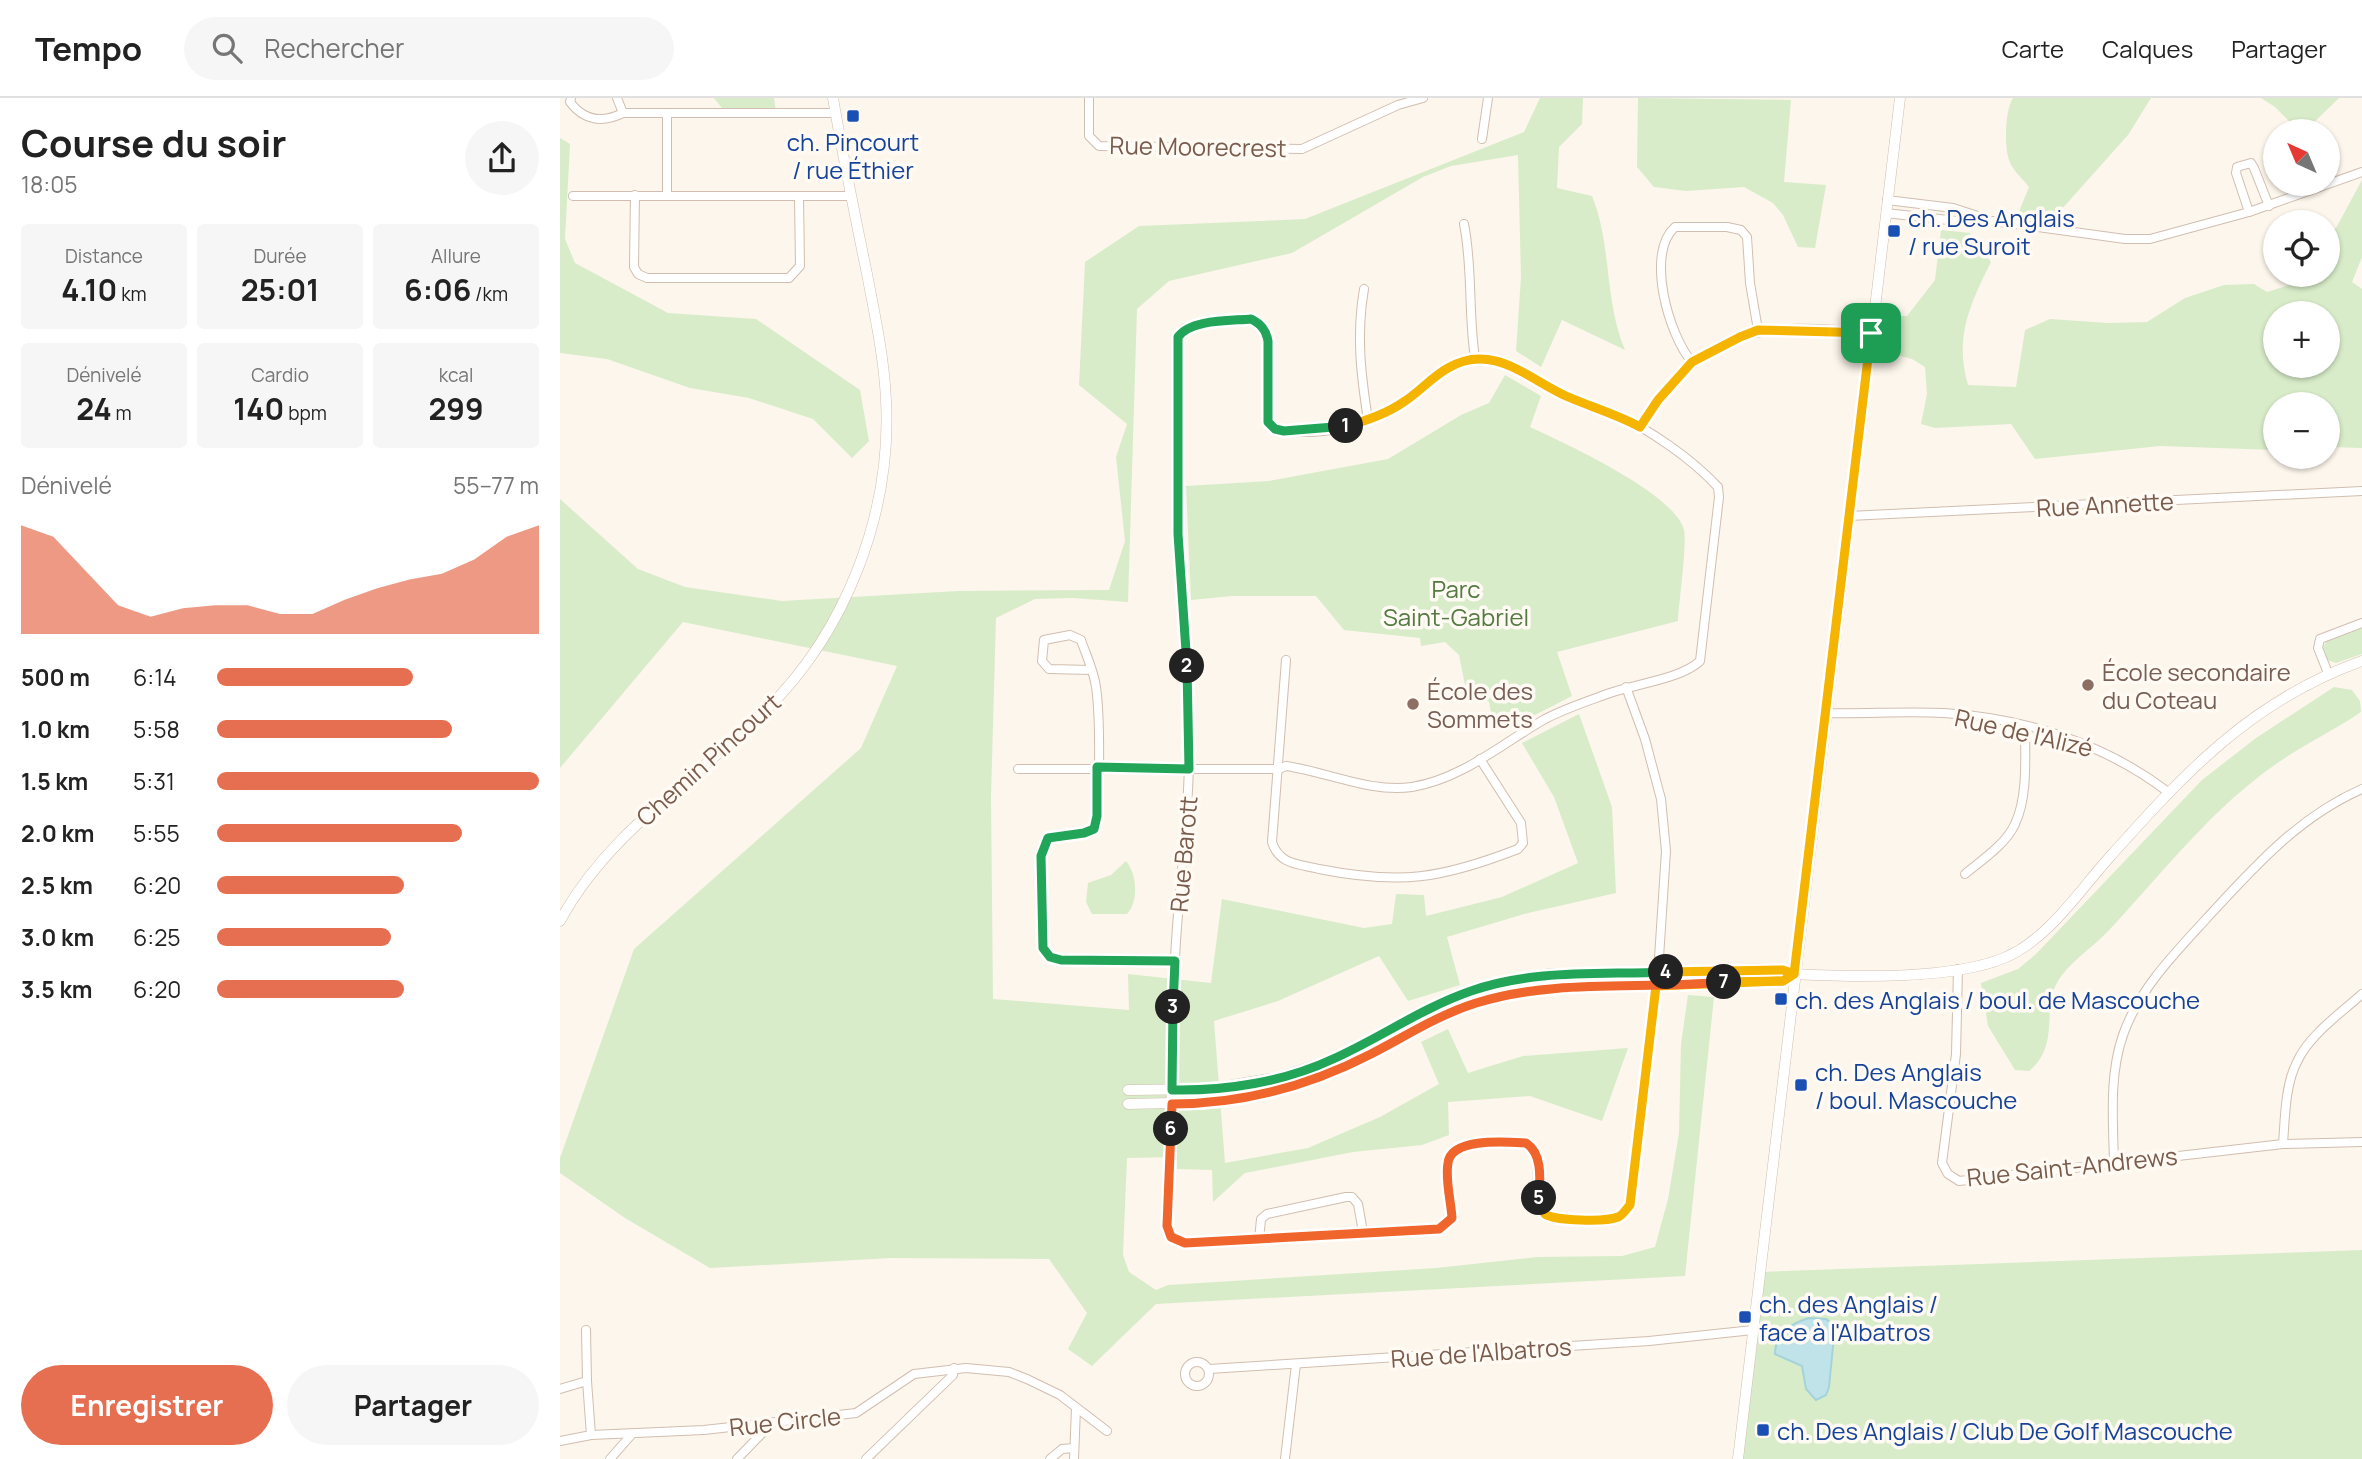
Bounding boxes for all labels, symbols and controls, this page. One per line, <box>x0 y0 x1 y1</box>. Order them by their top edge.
search box <box>184 17 674 80</box>
text: Tempo <box>35 26 142 71</box>
icon: search <box>208 29 246 67</box>
text: Rechercher <box>264 30 404 66</box>
text: Carte <box>2002 32 2064 65</box>
text: Calques <box>2102 32 2193 65</box>
text: Partager <box>2231 32 2327 65</box>
marker: ch. Pincourt / rue Éthier <box>845 108 861 124</box>
text: Course du soir <box>21 116 286 168</box>
north arrow <box>2263 119 2340 196</box>
map controls <box>2263 119 2340 469</box>
button: share <box>465 121 539 195</box>
place label: ch. Pincourt / rue Éthier <box>787 125 919 186</box>
street label: Rue Moorecrest <box>1109 128 1287 164</box>
text: 18:05 <box>21 168 78 200</box>
place label: ch. Des Anglais / rue Suroit <box>1908 201 2075 262</box>
button: locate <box>2263 210 2340 287</box>
marker: ch. Des Anglais / rue Suroit <box>1886 223 1902 239</box>
text: Distance <box>65 243 143 269</box>
text: Durée <box>253 243 307 269</box>
text: Allure <box>431 243 481 269</box>
text: 4.10 <box>61 269 117 310</box>
text: 25:01 <box>241 269 319 310</box>
text: 6:06 <box>404 269 471 310</box>
text: km <box>117 281 147 307</box>
text: /km <box>471 281 508 307</box>
button: + <box>2263 301 2340 378</box>
pin <box>1841 303 1901 363</box>
icon: arrive <box>1852 314 1890 352</box>
text: Dénivelé <box>66 362 142 388</box>
text: Cardio <box>251 362 309 388</box>
text: kcal <box>439 362 473 388</box>
text: 24 <box>76 388 112 429</box>
text: 140 <box>233 388 284 429</box>
text: 299 <box>428 388 484 429</box>
button: − <box>2263 392 2340 469</box>
text: m <box>112 400 132 426</box>
text: bpm <box>284 400 327 426</box>
pin: 1 <box>1328 408 1364 444</box>
text: 1 <box>1341 412 1350 438</box>
text: Dénivelé <box>21 469 112 501</box>
text: 55–77 m <box>453 469 539 501</box>
street label: Rue Annette <box>2035 484 2175 524</box>
park label: Parc Saint-Gabriel <box>1383 572 1529 633</box>
pin: 2 <box>1170 648 1204 684</box>
text: 2 <box>1181 652 1192 678</box>
place label: École secondaire du Coteau <box>2102 655 2291 716</box>
text: 500 m <box>21 661 90 693</box>
text: 6:14 <box>133 661 177 693</box>
place label: École des Sommets <box>1427 674 1533 735</box>
marker: École secondaire du Coteau <box>2080 677 2096 693</box>
street label: Chemin Pincourt <box>629 685 787 833</box>
marker: École des Sommets <box>1405 696 1421 712</box>
street label: Rue de l'Alizé <box>1952 700 2096 764</box>
text: 1.0 km <box>21 713 90 745</box>
text: 5:58 <box>133 713 180 745</box>
text: 1.5 km <box>21 765 88 797</box>
text: 5:31 <box>133 765 175 797</box>
street label: Rue Barott <box>1161 794 1205 914</box>
text: 2.0 km <box>21 817 94 849</box>
text: 5:55 <box>133 817 180 849</box>
text: 2.5 km <box>21 869 93 901</box>
text: 6:20 <box>133 869 181 901</box>
text: 3.0 km <box>21 921 94 953</box>
text: 6:25 <box>133 921 181 953</box>
pin: 4 <box>1648 954 1684 990</box>
text: 4 <box>1660 958 1671 984</box>
pin: 7 <box>1706 964 1742 1000</box>
text: 7 <box>1718 968 1729 994</box>
text: 3.5 km <box>21 973 92 1005</box>
text: 6:20 <box>133 973 181 1005</box>
place label: ch. des Anglais / boul. de Mascouche <box>1795 983 2200 1016</box>
pin: 3 <box>1156 990 1190 1024</box>
marker: ch. des Anglais / boul. de Mascouche <box>1773 991 1789 1007</box>
text: 3 <box>1167 993 1178 1019</box>
place label: ch. Des Anglais / boul. Mascouche <box>1815 1055 2017 1116</box>
marker: ch. Des Anglais / boul. Mascouche <box>1793 1077 1809 1093</box>
pin: 6 <box>1154 1112 1188 1146</box>
text: 6 <box>1165 1115 1176 1141</box>
street label: Rue Saint-Andrews <box>1965 1139 2179 1193</box>
pin: 5 <box>1522 1180 1556 1216</box>
text: 5 <box>1533 1184 1544 1210</box>
place label: ch. des Anglais / face à l'Albatros <box>1759 1287 1938 1348</box>
marker: ch. des Anglais / face à l'Albatros <box>1737 1309 1753 1325</box>
street label: Rue de l'Albatros <box>1389 1329 1573 1375</box>
button: Enregistrer <box>21 1365 273 1445</box>
button: Partager <box>287 1365 539 1445</box>
street label: Rue Circle <box>728 1399 842 1443</box>
place label: ch. Des Anglais / Club De Golf Mascouche <box>1777 1414 2233 1447</box>
marker: ch. Des Anglais / Club De Golf Mascouche <box>1755 1422 1771 1438</box>

